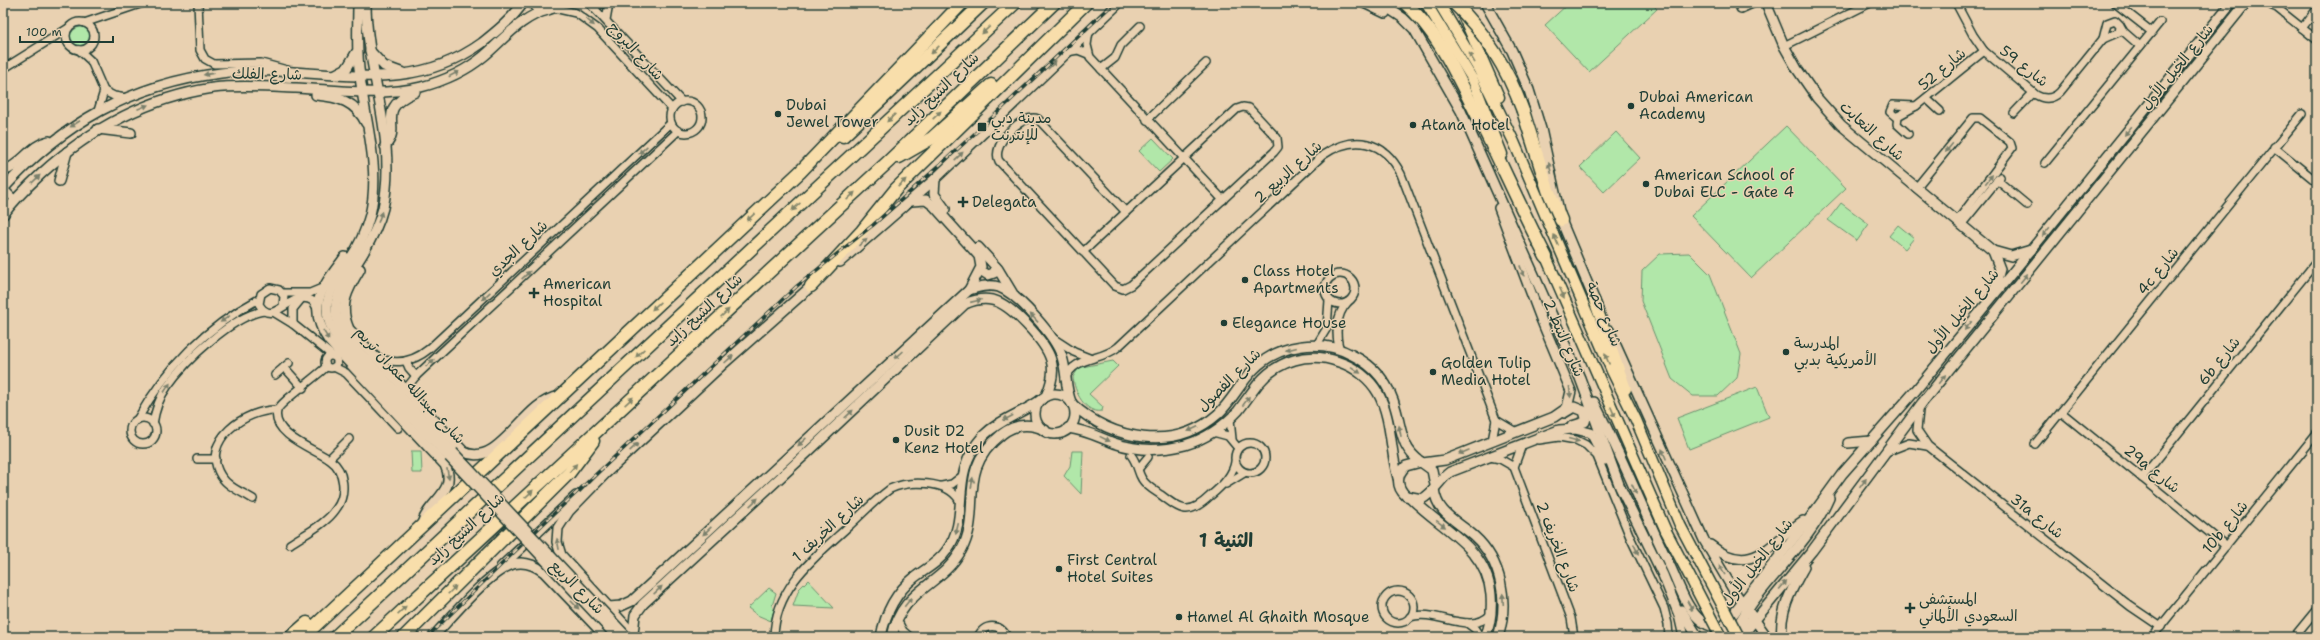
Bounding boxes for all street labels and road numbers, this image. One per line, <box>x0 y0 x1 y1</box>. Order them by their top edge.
street label: شارع البروج <box>604 17 668 85</box>
street label: شارع الخيل الأول <box>2136 20 2218 114</box>
street label: شارع 59 <box>1996 41 2052 91</box>
street label: شارع 52 <box>1914 43 1970 95</box>
street label: شارع الشيخ زايد <box>899 48 983 130</box>
street label: شارع الفلك <box>232 63 302 85</box>
street label: شارع النعايت <box>1835 97 1909 165</box>
street label: شارع الربيع 2 <box>1250 136 1327 209</box>
street label: شارع الجدي <box>484 215 553 281</box>
street label: 4c شارع <box>2133 243 2183 299</box>
street label: شارع الخيل الأول <box>1921 264 2003 358</box>
street label: شارع الشيخ زايد <box>661 269 747 351</box>
street label: شارع حصة <box>1581 278 1627 350</box>
street label: شارع النبط 2 <box>1539 296 1589 380</box>
street label: شارع عبدالله عمران تريم <box>349 322 470 449</box>
street label: 6b شارع <box>2193 333 2245 389</box>
street label: شارع الفصول <box>1193 344 1265 416</box>
street label: 29a شارع <box>2120 440 2184 498</box>
street label: شارع الشيخ زايد <box>423 488 509 570</box>
street label: 31a شارع <box>2006 489 2068 543</box>
street label: شارع الخريف 1 <box>788 490 868 566</box>
street label: 10b شارع <box>2197 496 2253 558</box>
street label: شارع الخريف 2 <box>1532 499 1584 595</box>
street label: شارع الخيل الأول <box>1717 514 1797 610</box>
street label: شارع الربيع <box>545 555 609 619</box>

